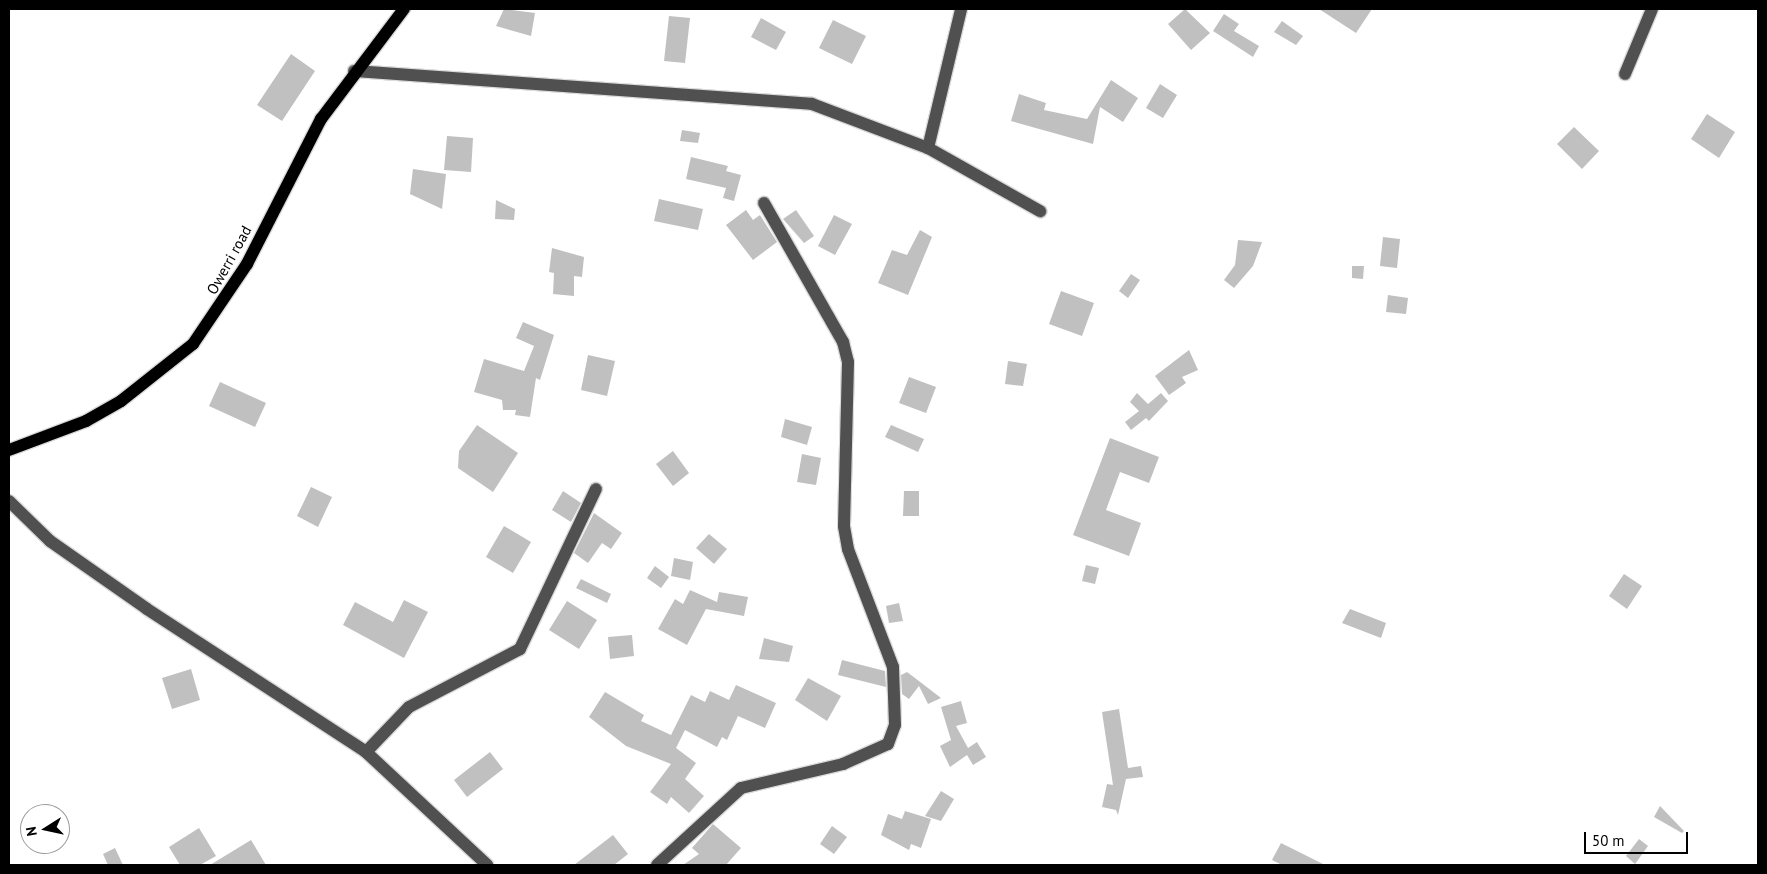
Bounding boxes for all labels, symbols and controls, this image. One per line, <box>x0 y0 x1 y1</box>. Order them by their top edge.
street label: Owerri road <box>203 223 255 297</box>
north arrow <box>20 804 70 854</box>
scale bar <box>1587 822 1691 854</box>
text: N <box>22 825 41 838</box>
text: 50 m <box>1592 831 1625 850</box>

